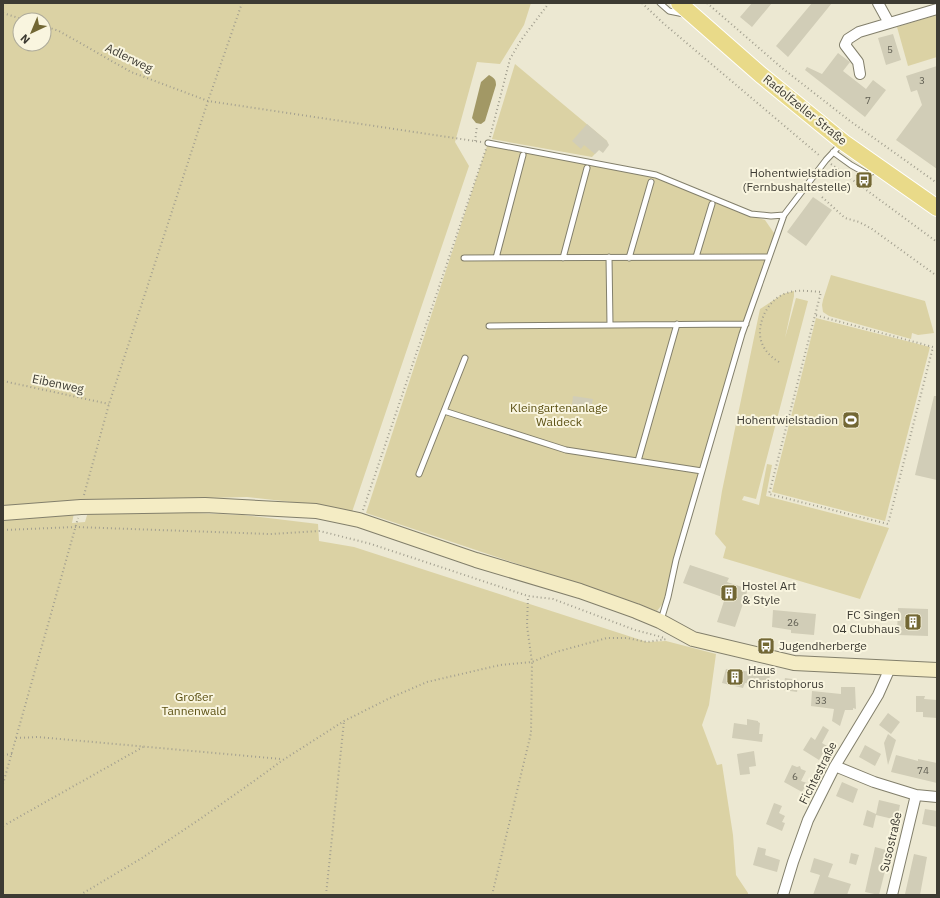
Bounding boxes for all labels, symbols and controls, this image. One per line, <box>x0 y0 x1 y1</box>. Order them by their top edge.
north arrow <box>12 12 52 52</box>
text: N <box>17 31 33 47</box>
street label: Adlerweg <box>103 40 156 76</box>
house number: 5 <box>887 43 893 56</box>
street label: Radolfzeller Straße <box>760 71 851 148</box>
house number: 3 <box>919 74 925 87</box>
house number: 7 <box>865 94 871 107</box>
place label: Hohentwielstadion (Fernbushaltestelle) <box>742 165 851 194</box>
bus stop icon: Hohentwielstadion (Fernbushaltestelle) <box>854 170 874 190</box>
street label: Eibenweg <box>31 371 86 396</box>
park label: Kleingartenanlage Waldeck <box>510 400 608 429</box>
sports icon: Hohentwielstadion <box>841 410 861 430</box>
place label: Hohentwielstadion <box>736 412 838 427</box>
place label: Hostel Art & Style <box>742 578 796 607</box>
building icon: Hostel Art & Style <box>719 583 739 603</box>
place label: FC Singen 04 Clubhaus <box>832 607 900 636</box>
building icon: FC Singen 04 Clubhaus <box>903 612 923 632</box>
house number: 26 <box>787 616 799 629</box>
bus stop icon: Jugendherberge <box>756 636 776 656</box>
place label: Jugendherberge <box>779 638 867 653</box>
place label: Haus Christophorus <box>748 662 824 691</box>
building icon: Haus Christophorus <box>725 667 745 687</box>
park label: Großer Tannenwald <box>161 689 227 718</box>
house number: 33 <box>815 694 827 707</box>
street label: Fichtestraße <box>795 739 840 807</box>
house number: 74 <box>917 764 929 777</box>
house number: 6 <box>792 770 798 783</box>
street label: Susostraße <box>876 810 905 873</box>

